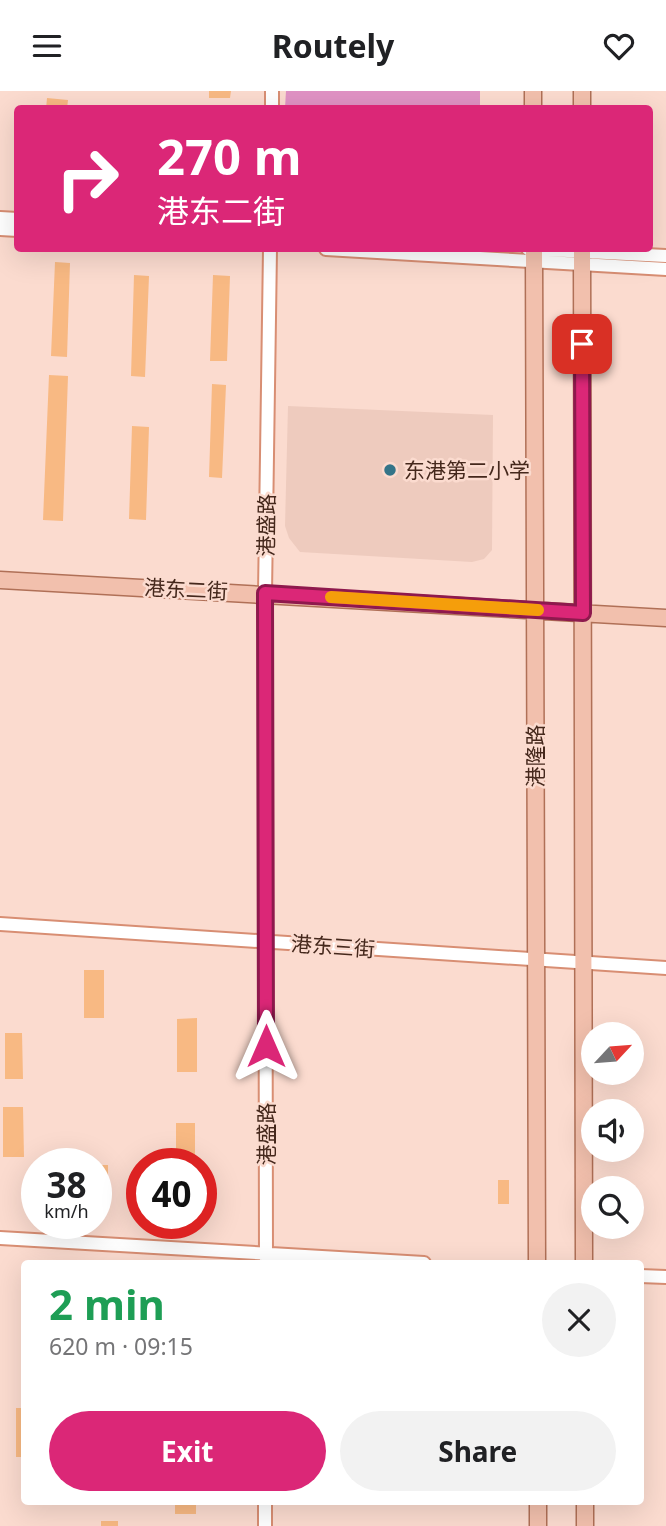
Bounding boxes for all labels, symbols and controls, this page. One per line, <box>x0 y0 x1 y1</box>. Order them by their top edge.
text: Routely <box>272 24 394 67</box>
icon: menu <box>28 27 66 65</box>
icon: heart <box>600 27 638 65</box>
text: 270 m <box>157 123 302 189</box>
icon: right <box>42 133 133 224</box>
text: 港东二街 <box>157 189 285 232</box>
pin <box>552 314 612 374</box>
icon: arrive <box>563 325 601 363</box>
place label: 东港第二小学 <box>404 456 530 484</box>
marker: 东港第二小学 <box>382 462 398 478</box>
street label: 港盛路 <box>251 493 281 557</box>
street label: 港东二街 <box>143 573 229 605</box>
street label: 港隆路 <box>521 725 549 788</box>
street label: 港东三街 <box>290 929 376 963</box>
position arrow <box>229 1009 303 1083</box>
north arrow <box>581 1022 644 1085</box>
map controls <box>581 1022 644 1239</box>
button: sound <box>581 1099 644 1162</box>
street label: 港盛路 <box>252 1103 280 1166</box>
speed limit sign: 40 <box>126 1148 217 1239</box>
text: 38 <box>46 1161 87 1208</box>
button: search <box>581 1176 644 1239</box>
text: km/h <box>44 1199 89 1223</box>
text: 2 min <box>49 1275 165 1332</box>
button: close <box>542 1283 616 1357</box>
text: 620 m · 09:15 <box>49 1330 193 1362</box>
button: Exit <box>49 1411 326 1491</box>
button: Share <box>340 1411 616 1491</box>

